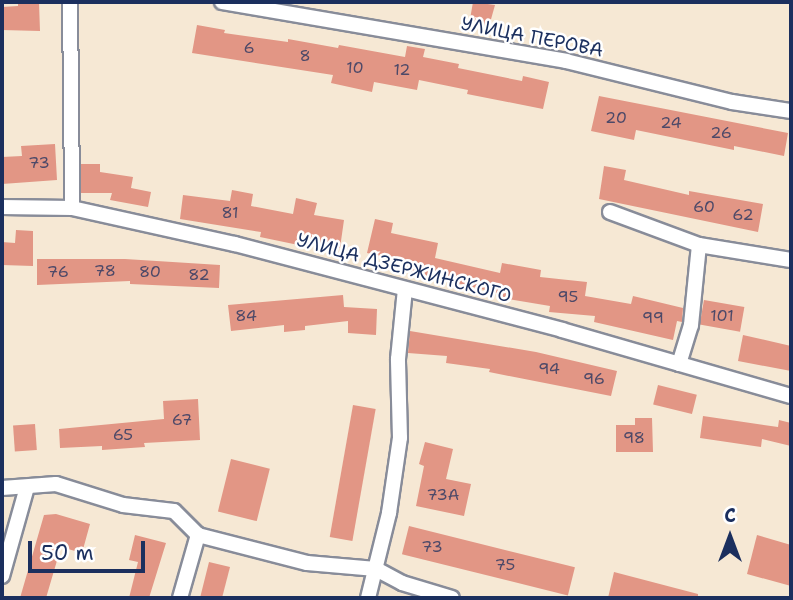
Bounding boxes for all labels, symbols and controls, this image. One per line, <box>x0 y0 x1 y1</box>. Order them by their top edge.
street label: УЛИЦА ПЕРОВА <box>459 12 605 62</box>
house number: 6 <box>243 38 255 58</box>
house number: 8 <box>299 46 311 66</box>
house number: 10 <box>346 58 364 78</box>
house number: 12 <box>393 60 411 80</box>
house number: 20 <box>605 108 627 128</box>
house number: 24 <box>660 113 682 133</box>
house number: 26 <box>710 123 732 143</box>
house number: 73 <box>28 153 50 173</box>
house number: 60 <box>693 197 715 217</box>
house number: 81 <box>221 203 239 223</box>
house number: 62 <box>732 205 754 225</box>
street label: УЛИЦА ДЗЕРЖИНСКОГО <box>294 228 514 308</box>
house number: 78 <box>94 261 116 281</box>
house number: 76 <box>47 262 69 282</box>
house number: 80 <box>139 262 161 282</box>
house number: 82 <box>188 265 210 285</box>
house number: 95 <box>558 287 578 307</box>
house number: 84 <box>235 306 257 326</box>
house number: 101 <box>710 306 734 326</box>
house number: 99 <box>642 308 664 328</box>
house number: 94 <box>538 359 560 379</box>
house number: 96 <box>583 369 605 389</box>
house number: 67 <box>172 410 192 430</box>
house number: 65 <box>113 425 133 445</box>
house number: 98 <box>623 428 645 448</box>
house number: 73А <box>427 485 459 505</box>
north arrow <box>695 502 765 572</box>
text: С <box>724 503 736 528</box>
scale bar <box>32 526 149 570</box>
house number: 73 <box>421 537 443 557</box>
text: 50 m <box>41 539 94 567</box>
house number: 75 <box>495 555 515 575</box>

